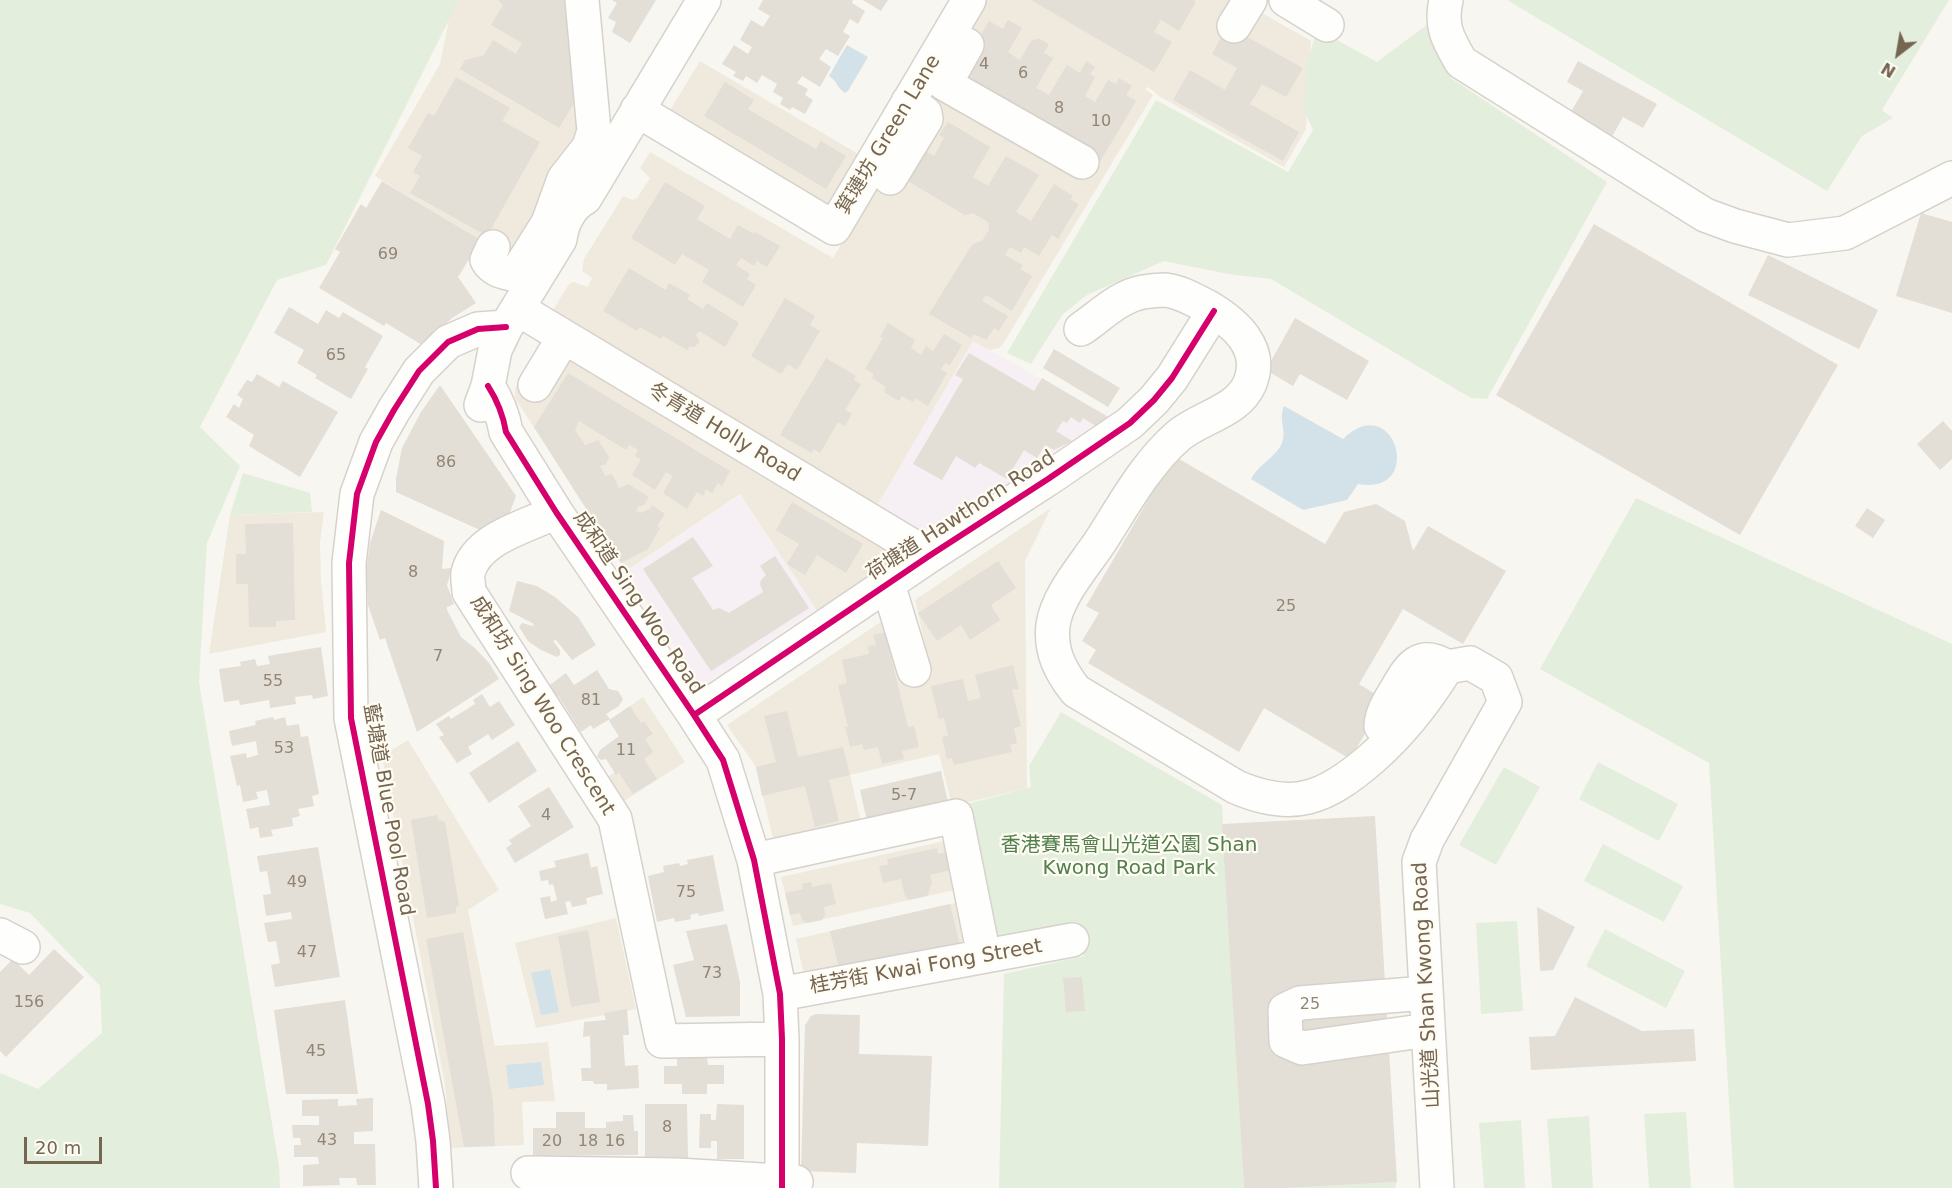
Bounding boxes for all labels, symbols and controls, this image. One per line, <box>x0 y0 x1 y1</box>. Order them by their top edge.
north arrow <box>1868 24 1928 84</box>
street label: 箕璉坊 Green Lane <box>832 51 946 219</box>
house number: 4 <box>979 55 989 75</box>
text: N <box>1878 58 1899 81</box>
house number: 6 <box>1018 64 1028 84</box>
house number: 8 <box>1054 99 1064 119</box>
house number: 10 <box>1091 112 1111 132</box>
house number: 69 <box>378 245 398 265</box>
house number: 65 <box>326 346 346 366</box>
street label: 冬青道 Holly Road <box>644 378 804 488</box>
street label: 荷塘道 Hawthorn Road <box>862 446 1060 586</box>
house number: 86 <box>436 453 456 473</box>
street label: 成和道 Sing Woo Road <box>568 507 708 699</box>
house number: 8 <box>408 563 418 583</box>
street label: 成和坊 Sing Woo Crescent <box>465 592 619 820</box>
house number: 25 <box>1276 597 1296 617</box>
house number: 7 <box>433 647 443 667</box>
house number: 55 <box>263 672 283 692</box>
house number: 81 <box>581 691 601 711</box>
street label: 藍塘道 Blue Pool Road <box>358 702 418 918</box>
house number: 53 <box>274 739 294 759</box>
house number: 11 <box>616 741 636 761</box>
house number: 5-7 <box>891 786 917 806</box>
house number: 4 <box>541 806 551 826</box>
park label: 香港賽馬會山光道公園 Shan Kwong Road Park <box>1001 834 1257 881</box>
street label: 山光道 Shan Kwong Road <box>1409 861 1445 1109</box>
house number: 49 <box>287 873 307 893</box>
house number: 75 <box>676 883 696 903</box>
street label: 桂芳街 Kwai Fong Street <box>808 935 1044 999</box>
house number: 47 <box>297 943 317 963</box>
house number: 73 <box>702 964 722 984</box>
house number: 156 <box>14 993 44 1013</box>
house number: 25 <box>1300 995 1320 1015</box>
house number: 45 <box>306 1042 326 1062</box>
house number: 8 <box>662 1118 672 1138</box>
scale bar <box>27 1125 105 1163</box>
house number: 43 <box>317 1131 337 1151</box>
house number: 20 <box>542 1132 562 1152</box>
house number: 18 <box>578 1132 598 1152</box>
house number: 16 <box>605 1132 625 1152</box>
text: 20 m <box>35 1137 81 1158</box>

